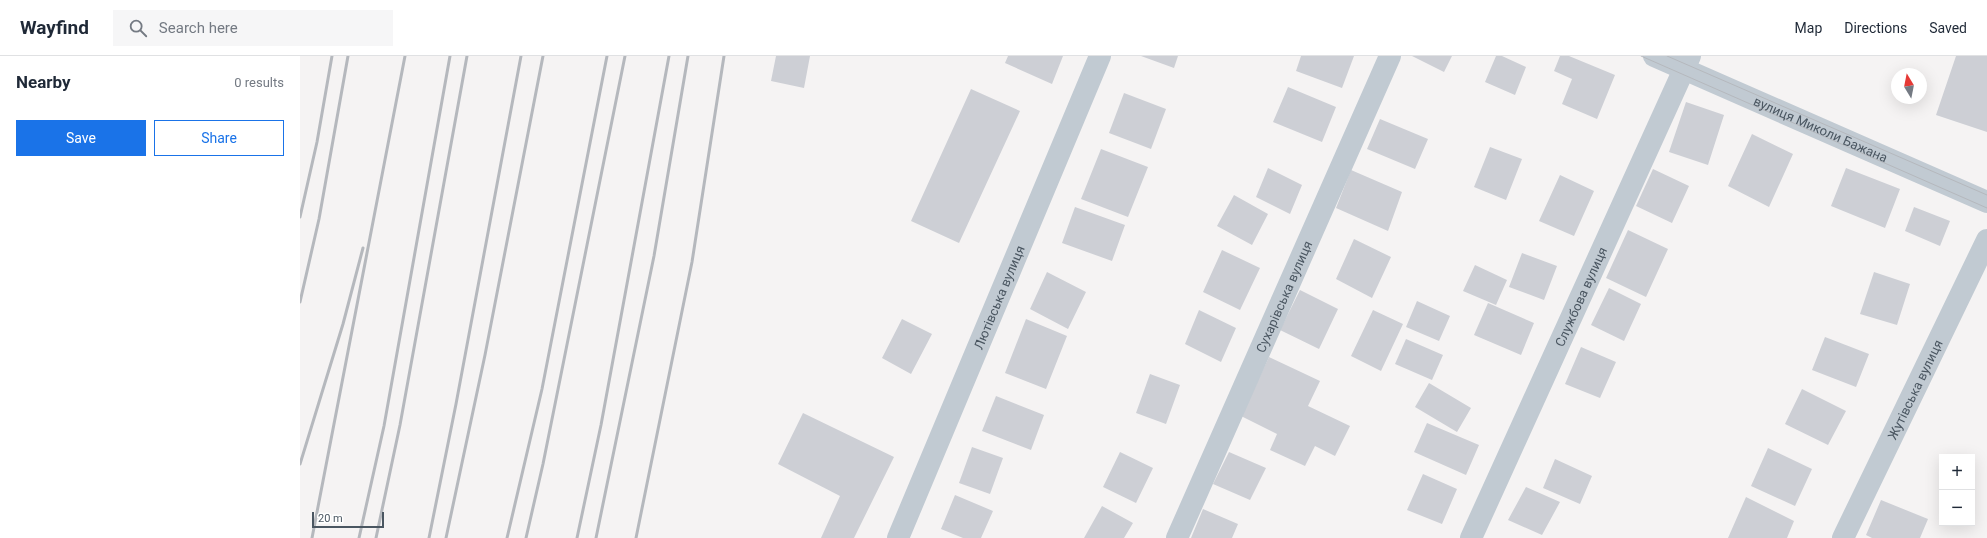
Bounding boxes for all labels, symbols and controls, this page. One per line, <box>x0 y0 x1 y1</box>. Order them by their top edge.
search box <box>113 10 393 46</box>
text: Wayfind <box>20 16 89 39</box>
icon: search <box>127 17 149 39</box>
text: Search here <box>159 19 238 37</box>
text: Map <box>1795 20 1822 36</box>
text: Directions <box>1844 20 1907 36</box>
text: Saved <box>1929 20 1967 36</box>
north arrow <box>1891 68 1927 104</box>
text: Nearby <box>16 72 71 92</box>
text: 0 results <box>234 75 284 90</box>
street label: вулиця Миколи Бажана <box>1751 94 1890 165</box>
button: Save <box>16 120 146 156</box>
button: Share <box>154 120 284 156</box>
street label: Сухарівська вулиця <box>1253 239 1315 355</box>
street label: Лютівська вулиця <box>971 243 1028 352</box>
street label: Службова вулиця <box>1552 245 1610 349</box>
street label: Жутівська вулиця <box>1885 337 1946 442</box>
map controls <box>1939 454 1975 526</box>
button: + <box>1939 454 1975 490</box>
button: − <box>1939 490 1975 526</box>
scale bar <box>312 510 384 529</box>
text: 20 m <box>318 512 343 525</box>

